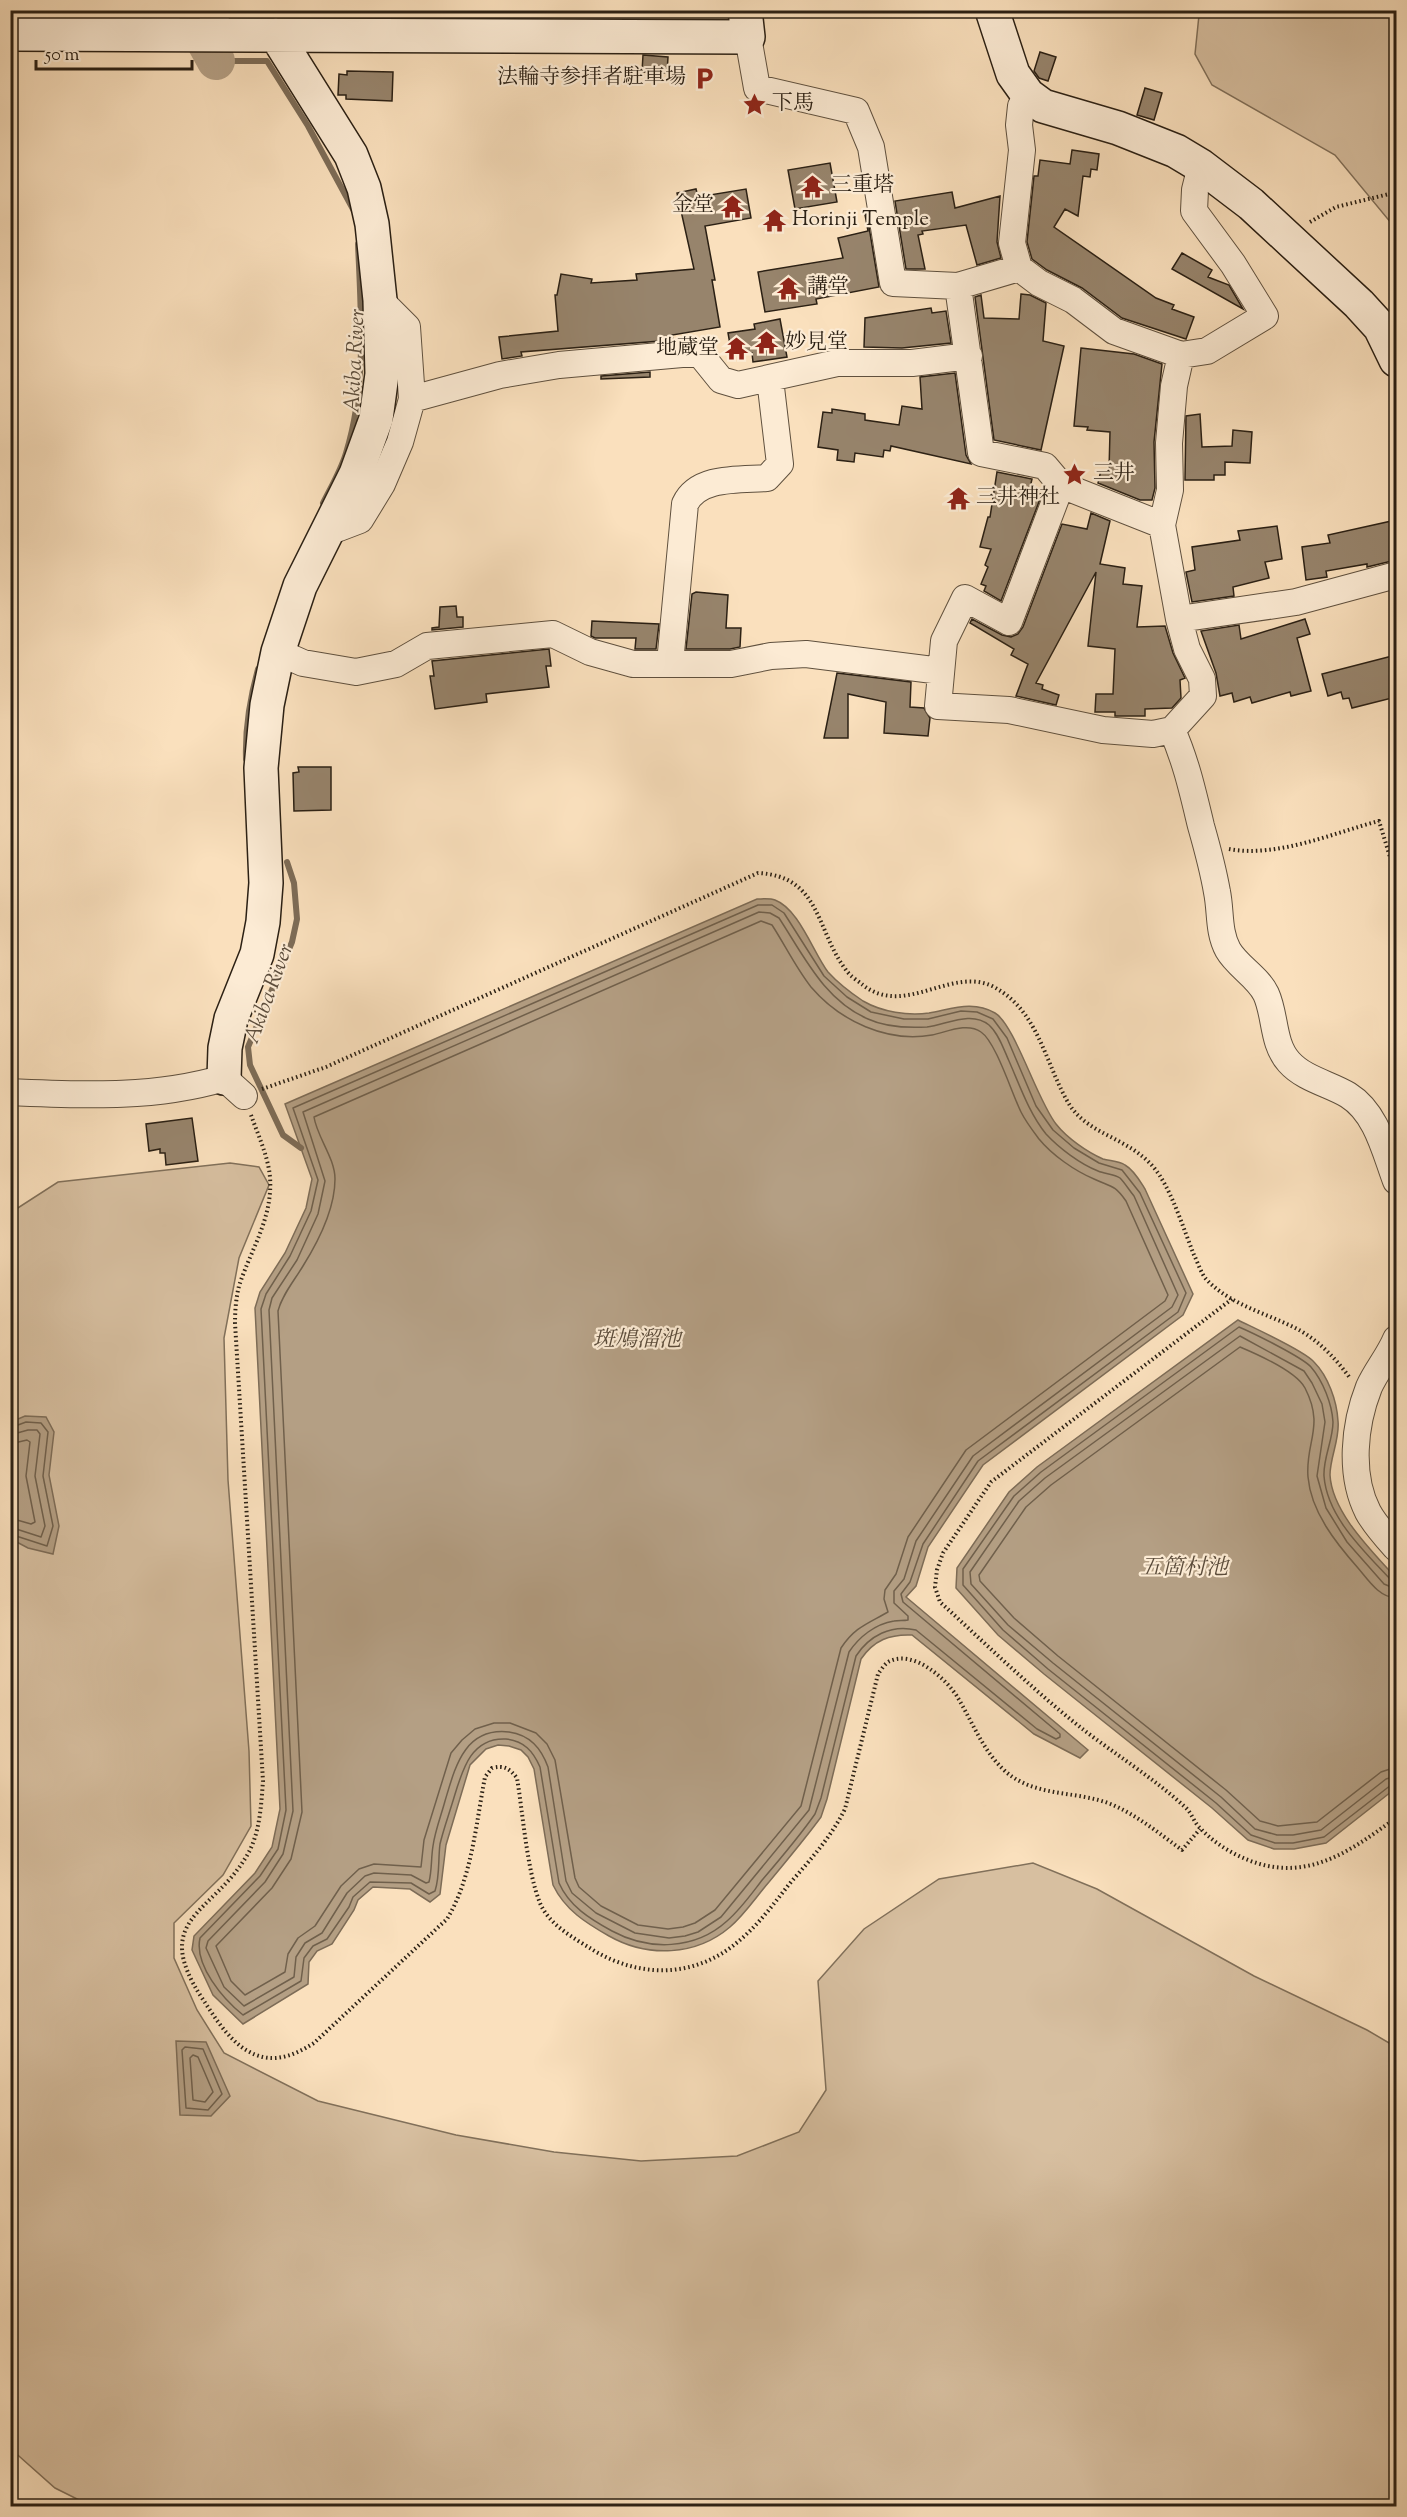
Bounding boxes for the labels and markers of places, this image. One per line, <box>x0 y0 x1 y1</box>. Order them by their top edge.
place label: 法輪寺参拝者駐車場 <box>497 63 686 93</box>
parking icon: 法輪寺参拝者駐車場 <box>691 65 717 91</box>
place label: 下馬 <box>772 89 814 119</box>
place icon: 下馬 <box>741 91 767 117</box>
place label: 三重塔 <box>831 171 894 201</box>
temple icon: 三重塔 <box>800 173 826 199</box>
place label: 金堂 <box>672 191 714 221</box>
temple icon: 金堂 <box>719 193 745 219</box>
place label: Horinji Temple <box>792 205 929 235</box>
temple icon: Horinji Temple <box>761 207 787 233</box>
place label: 講堂 <box>807 273 849 303</box>
temple icon: 講堂 <box>776 275 802 301</box>
place label: 妙見堂 <box>785 328 848 358</box>
temple icon: 妙見堂 <box>754 330 780 356</box>
place label: 地蔵堂 <box>656 334 719 364</box>
temple icon: 地蔵堂 <box>724 336 750 362</box>
place label: 三井 <box>1093 459 1135 489</box>
place icon: 三井 <box>1062 461 1088 487</box>
place label: 三井神社 <box>976 483 1060 513</box>
temple icon: 三井神社 <box>945 485 971 511</box>

